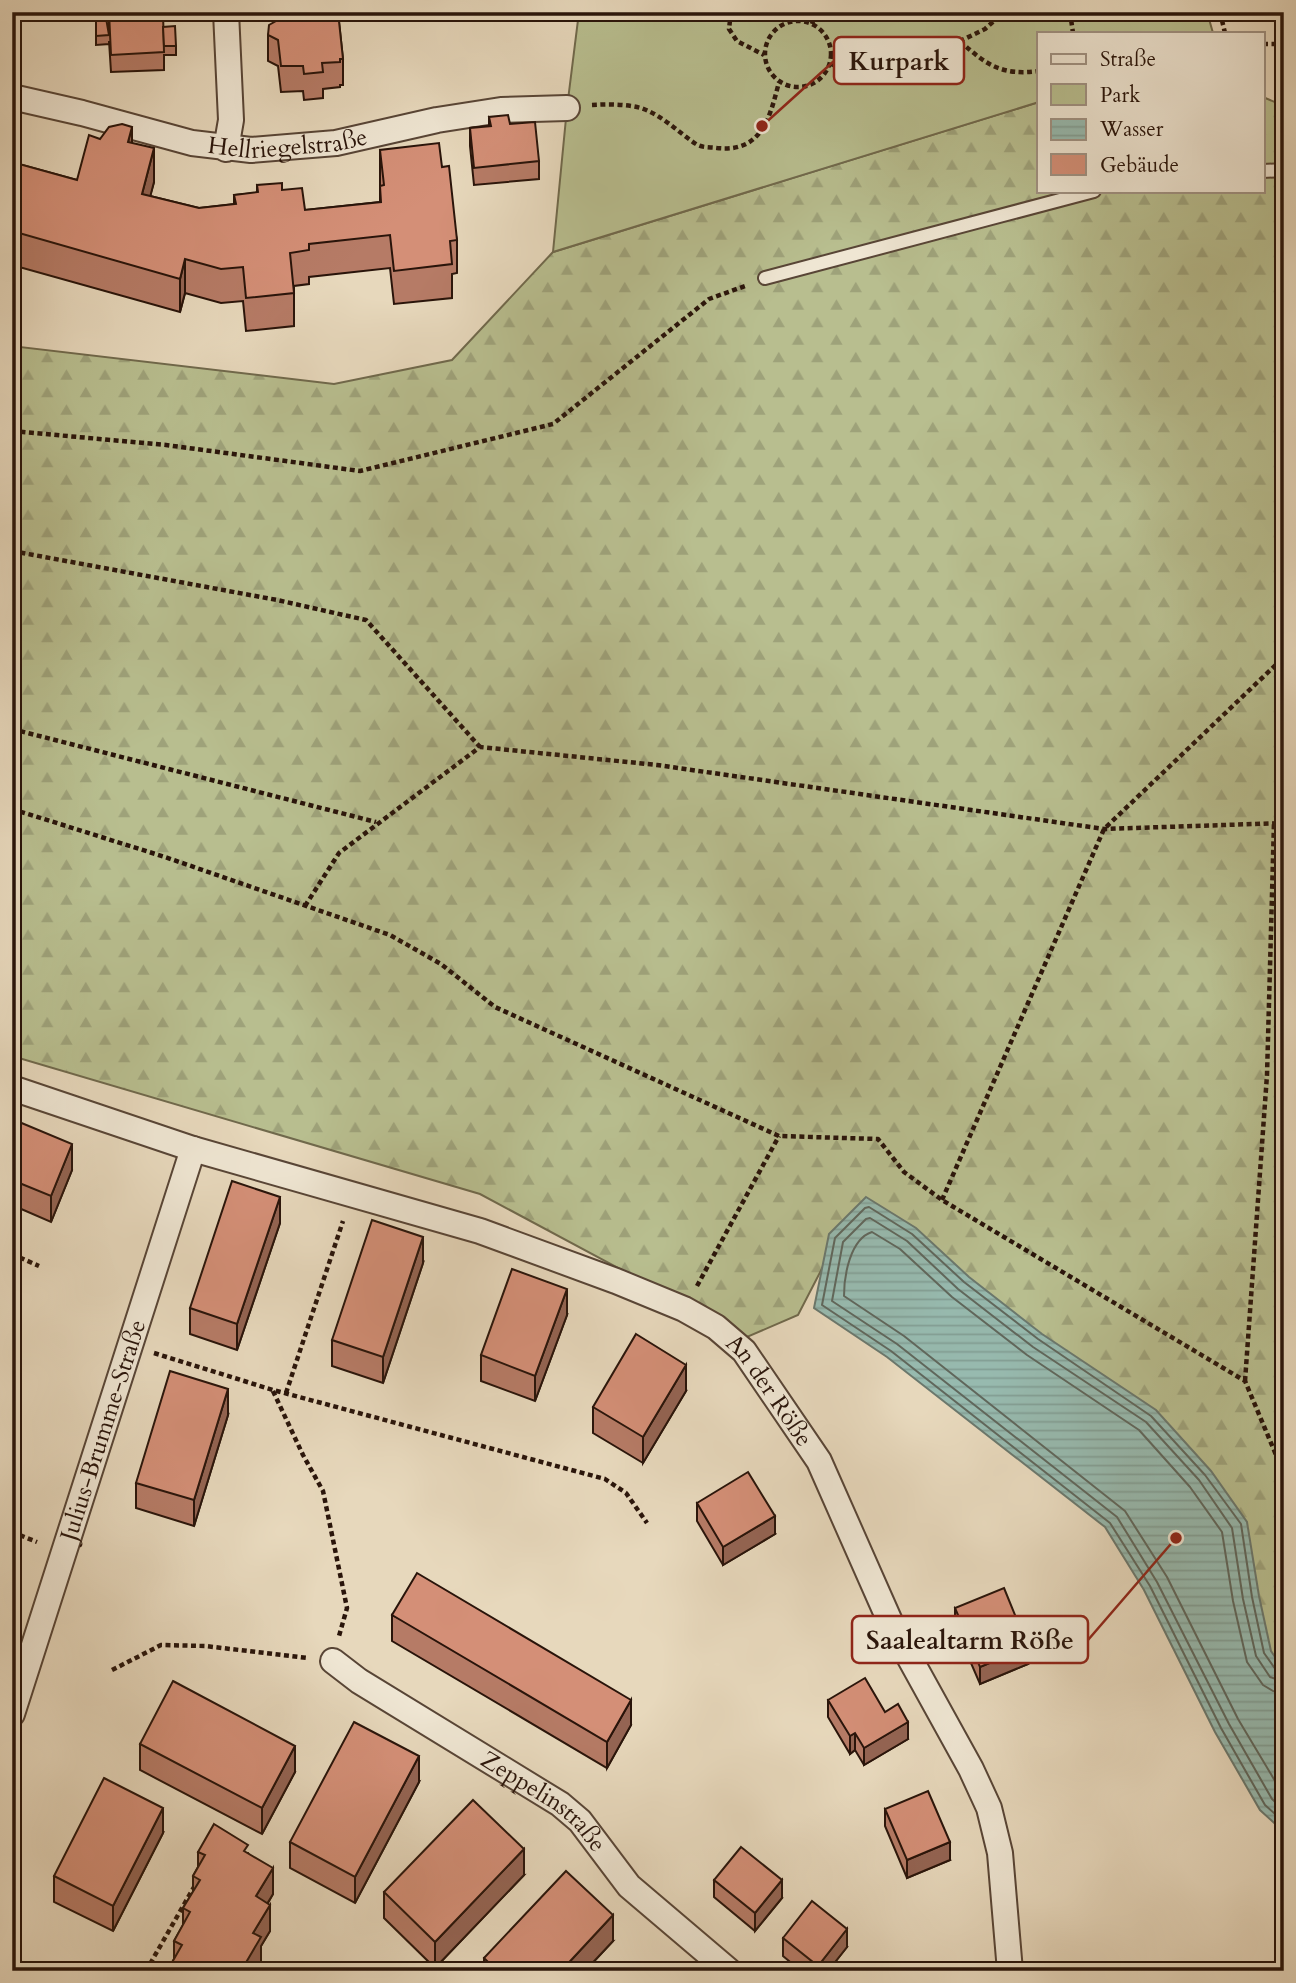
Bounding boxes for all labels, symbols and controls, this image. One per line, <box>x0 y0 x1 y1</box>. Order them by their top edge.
legend <box>1037 32 1264 192</box>
callout: Kurpark <box>834 37 964 84</box>
text: Kurpark <box>848 44 950 79</box>
text: Straße <box>1100 45 1156 74</box>
text: Park <box>1100 81 1141 110</box>
text: Wasser <box>1099 115 1164 144</box>
street label: Hellriegelstraße <box>206 120 370 166</box>
text: Gebäude <box>1100 151 1179 180</box>
street label: Julius-Brumme-Straße <box>51 1315 154 1548</box>
street label: An der Röße <box>719 1326 821 1453</box>
callout: Saalealtarm Röße <box>852 1616 1088 1663</box>
text: Saalealtarm Röße <box>866 1623 1074 1658</box>
street label: Zeppelinstraße <box>475 1743 614 1859</box>

